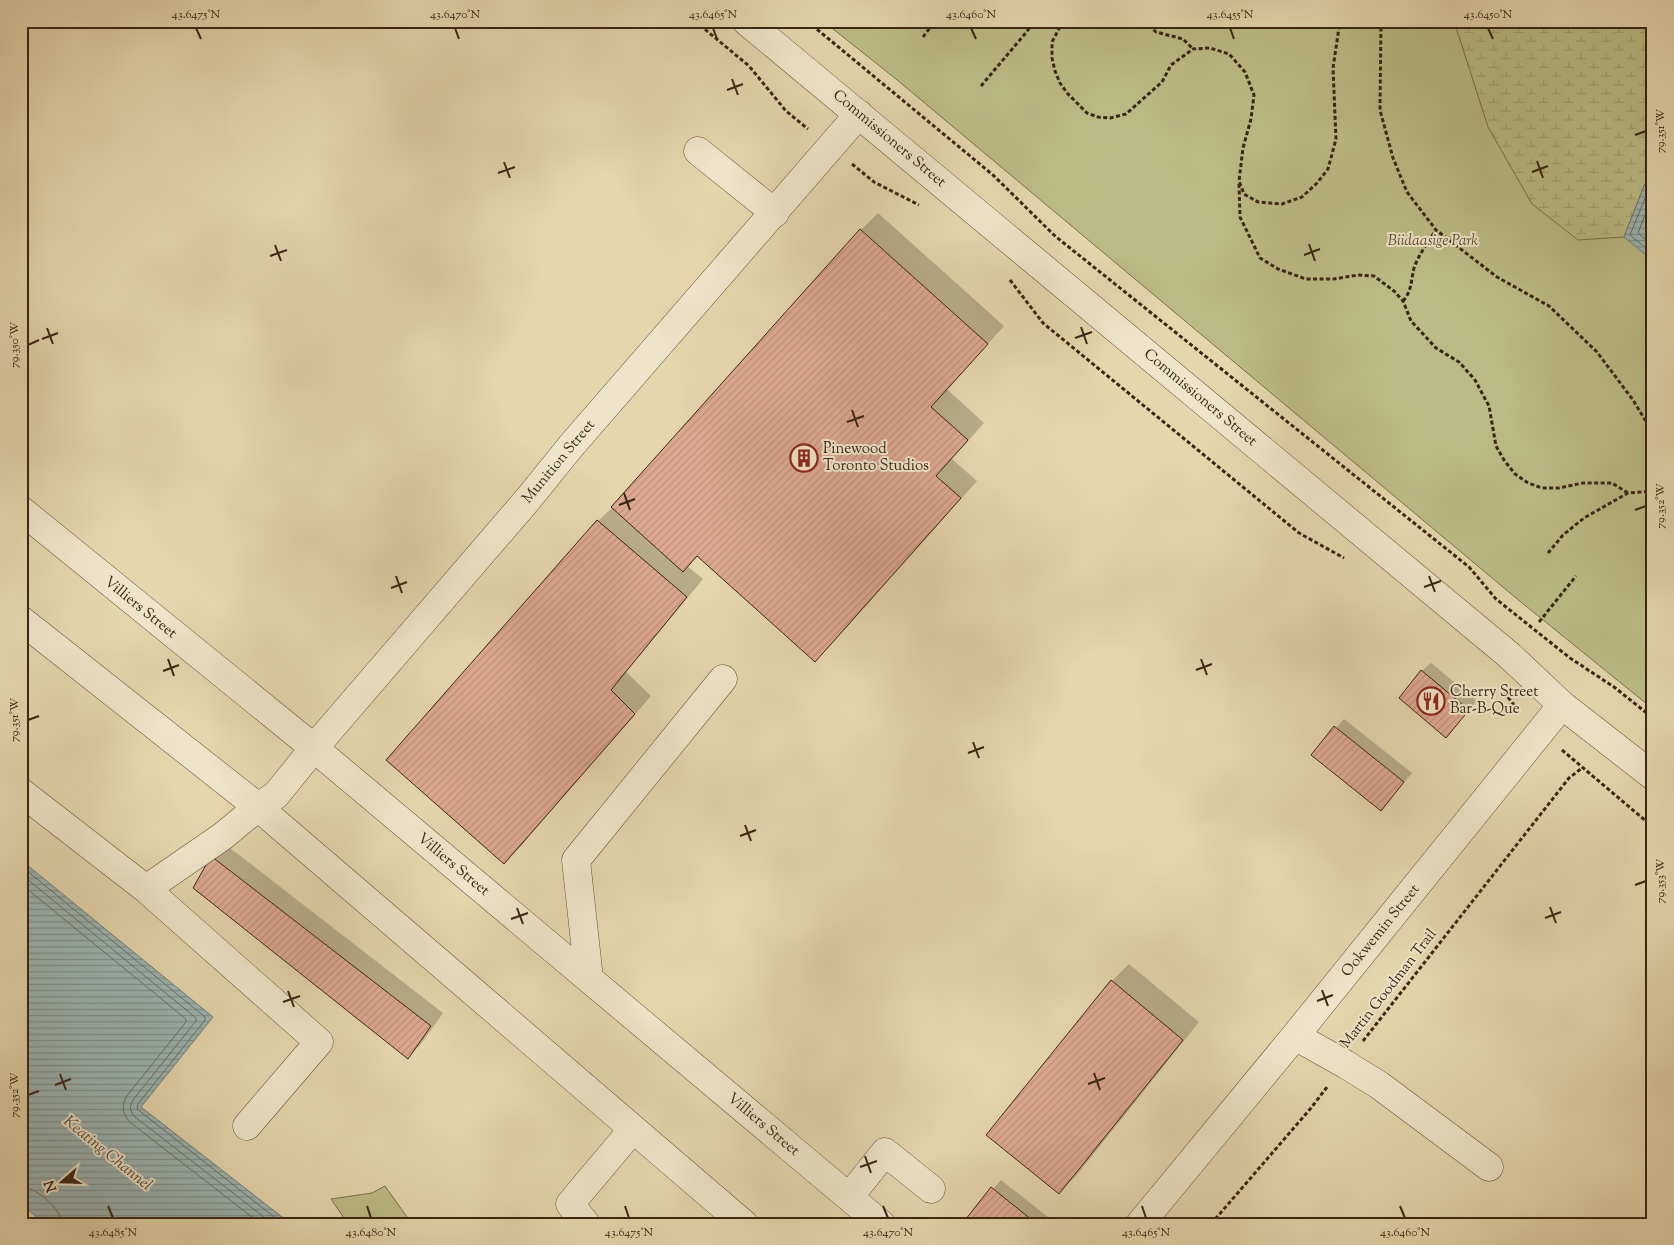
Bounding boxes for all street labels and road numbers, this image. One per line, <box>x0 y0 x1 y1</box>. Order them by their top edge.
street label: Commissioners Street <box>828 85 950 193</box>
street label: Commissioners Street <box>1139 344 1261 452</box>
street label: Munition Street <box>518 416 600 508</box>
street label: Villiers Street <box>99 572 181 644</box>
street label: Villiers Street <box>412 829 494 901</box>
street label: Ookwemin Street <box>1337 880 1425 982</box>
street label: Martin Goodman Trail <box>1336 925 1442 1053</box>
street label: Villiers Street <box>722 1089 804 1161</box>

